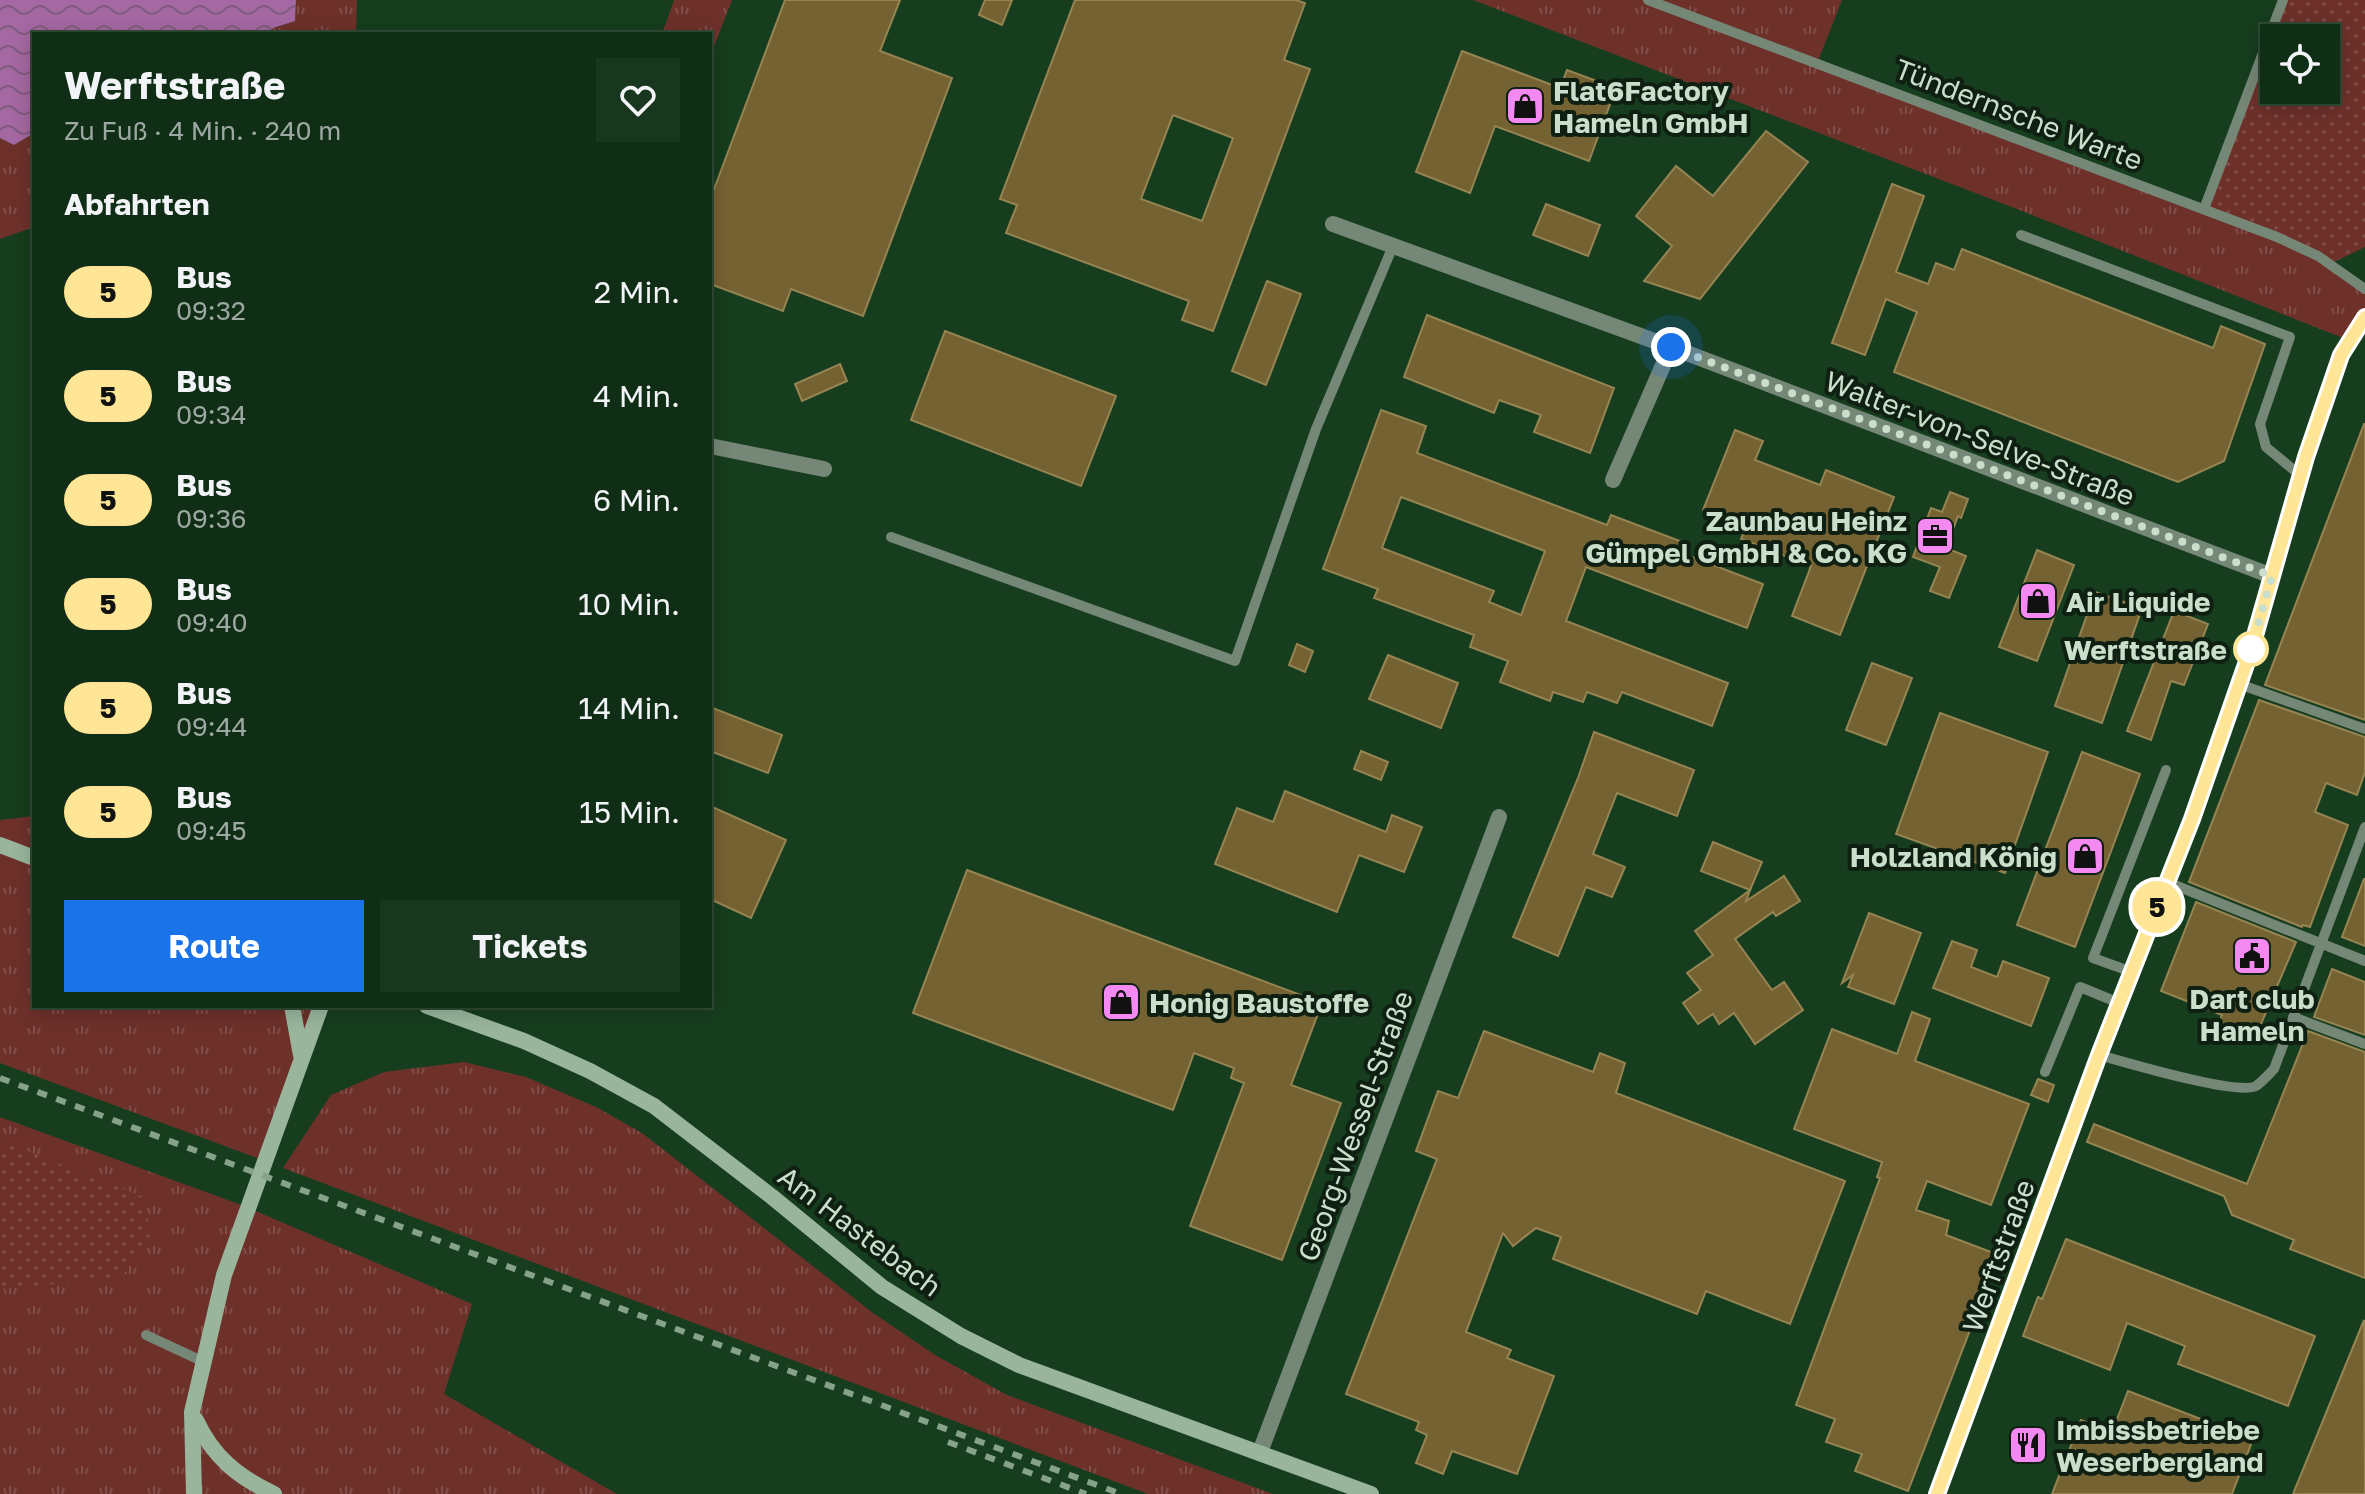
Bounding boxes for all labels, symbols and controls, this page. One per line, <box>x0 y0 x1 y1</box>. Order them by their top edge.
map controls <box>2260 24 2340 104</box>
button: locate <box>2260 24 2340 104</box>
street label: Tündernsche Warte <box>1891 52 2147 176</box>
button: heart <box>596 58 680 142</box>
text: Werftstraße <box>64 62 286 107</box>
place label: Flat6Factory Hameln GmbH <box>1553 74 1748 139</box>
shop icon: Flat6Factory Hameln GmbH <box>1504 85 1546 127</box>
text: Zu Fuß · 4 Min. · 240 m <box>64 115 341 146</box>
text: Abfahrten <box>64 186 210 222</box>
text: Bus <box>176 259 232 295</box>
text: 2 Min. <box>594 274 680 310</box>
text: 5 <box>99 275 117 308</box>
text: 09:32 <box>176 295 246 326</box>
your location <box>1651 327 1691 367</box>
text: Bus <box>176 363 232 399</box>
street label: Walter-von-Selve-Straße <box>1821 364 2139 512</box>
text: 4 Min. <box>593 378 680 414</box>
text: 5 <box>99 379 117 412</box>
text: 09:34 <box>176 399 247 430</box>
text: Bus <box>176 467 232 503</box>
text: 6 Min. <box>593 482 680 518</box>
text: 5 <box>99 483 117 516</box>
text: 09:36 <box>176 503 247 534</box>
place label: Zaunbau Heinz Gümpel GmbH & Co. KG <box>1585 504 1907 569</box>
office icon: Zaunbau Heinz Gümpel GmbH & Co. KG <box>1914 515 1956 557</box>
text: Bus <box>176 571 232 607</box>
shop icon: Air Liquide <box>2017 580 2059 622</box>
place label: Air Liquide <box>2066 585 2210 618</box>
text: 10 Min. <box>578 586 680 622</box>
text: 5 <box>99 587 117 620</box>
text: 09:40 <box>176 607 248 638</box>
marker: Werftstraße <box>2234 632 2268 666</box>
place label: Werftstraße <box>2064 633 2227 666</box>
text: Bus <box>176 675 232 711</box>
text: 14 Min. <box>578 690 680 726</box>
text: 5 <box>99 691 117 724</box>
text: 09:44 <box>176 711 247 742</box>
text: Bus <box>176 779 232 815</box>
text: 15 Min. <box>579 794 680 830</box>
text: 5 <box>99 795 117 828</box>
text: 09:45 <box>176 815 247 846</box>
shop icon: Holzland König <box>2064 835 2106 877</box>
place label: Holzland König <box>1850 840 2057 873</box>
line badge: 5 <box>2131 881 2183 933</box>
text: 5 <box>2148 890 2166 923</box>
button: Route <box>64 900 364 992</box>
button: Tickets <box>380 900 680 992</box>
public building icon: Dart club Hameln <box>2231 935 2273 977</box>
shop icon: Honig Baustoffe <box>1100 981 1142 1023</box>
place label: Dart club Hameln <box>2189 982 2315 1047</box>
place label: Honig Baustoffe <box>1149 986 1369 1019</box>
street label: Georg-Wessel-Straße <box>1291 986 1419 1266</box>
street label: Am Hastebach <box>772 1159 948 1303</box>
street label: Werftstraße <box>1955 1175 2041 1337</box>
place label: Imbissbetriebe Weserbergland <box>2056 1413 2263 1478</box>
restaurant icon: Imbissbetriebe Weserbergland <box>2007 1424 2049 1466</box>

